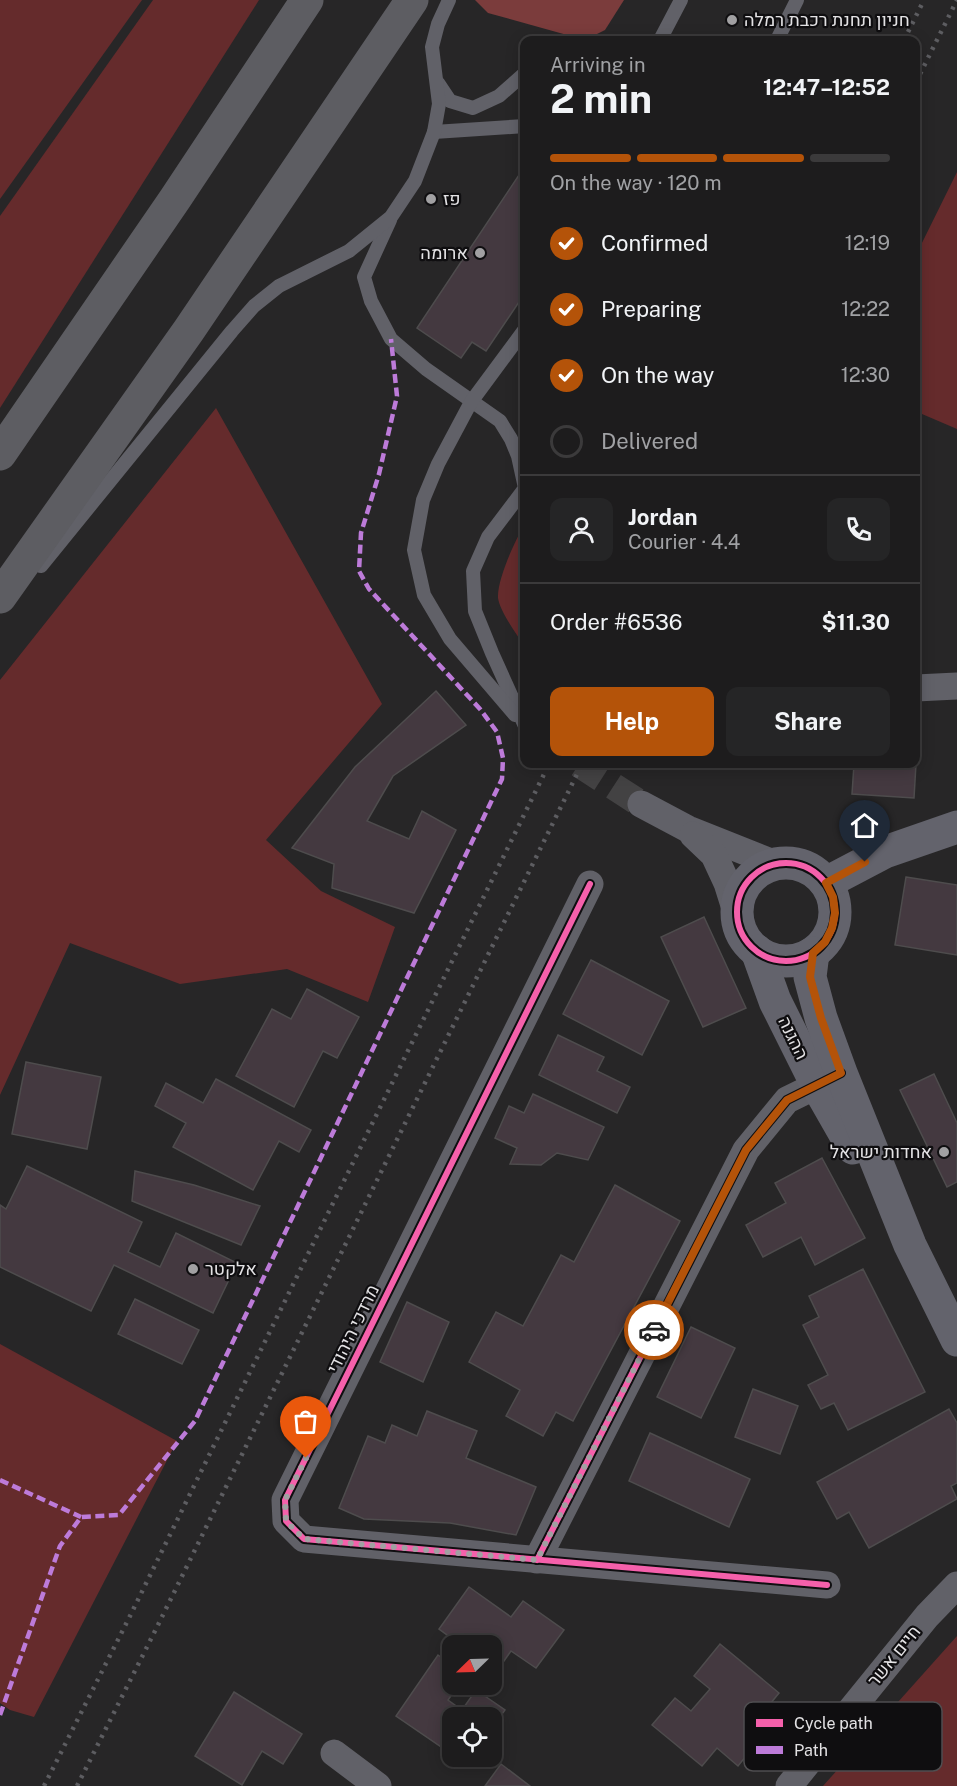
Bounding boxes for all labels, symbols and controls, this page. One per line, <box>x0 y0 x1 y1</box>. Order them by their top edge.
place label: חניון תחנת רכבת רמלה <box>744 9 910 30</box>
marker: חניון תחנת רכבת רמלה <box>725 13 739 27</box>
text: Arriving in <box>550 53 645 77</box>
text: 12:47–12:52 <box>763 74 890 100</box>
text: 2 min <box>550 76 652 122</box>
text: On the way · 120 m <box>550 171 722 195</box>
place label: פז <box>443 188 461 209</box>
marker: פז <box>424 192 438 206</box>
icon: check <box>550 227 583 260</box>
text: Confirmed <box>601 230 708 256</box>
text: 12:19 <box>845 231 890 255</box>
place label: ארומה <box>420 242 468 263</box>
marker: ארומה <box>473 246 487 260</box>
icon: check <box>550 293 583 326</box>
text: Preparing <box>601 296 702 322</box>
text: 12:22 <box>841 297 890 321</box>
icon: check <box>550 359 583 392</box>
text: On the way <box>601 362 714 388</box>
text: 12:30 <box>841 363 890 387</box>
text: Delivered <box>601 428 698 454</box>
button: person <box>550 498 613 561</box>
button: phone <box>827 498 890 561</box>
text: Jordan <box>628 504 697 530</box>
text: Courier · 4.4 <box>628 530 740 554</box>
text: Order #6536 <box>550 609 682 635</box>
text: $11.30 <box>822 609 890 635</box>
button: Help <box>550 687 714 756</box>
button: Share <box>726 687 890 756</box>
pin <box>839 800 890 862</box>
icon: home <box>848 809 881 842</box>
street label: ההגנה <box>774 1013 813 1063</box>
place label: אחדות ישראל <box>830 1141 932 1162</box>
marker: אחדות ישראל <box>937 1145 951 1159</box>
place label: אלקטר <box>205 1258 257 1279</box>
marker: אלקטר <box>186 1262 200 1276</box>
street label: מרדכי היהודי <box>322 1281 383 1376</box>
courier <box>624 1300 684 1360</box>
icon: car <box>638 1314 671 1347</box>
pin <box>280 1396 331 1458</box>
icon: bag <box>289 1405 322 1438</box>
street label: חיים אשר <box>863 1621 925 1690</box>
north arrow <box>442 1635 502 1695</box>
map controls <box>442 1635 502 1767</box>
legend <box>744 1702 942 1771</box>
button: locate <box>442 1707 502 1767</box>
text: Cycle path <box>794 1714 873 1733</box>
text: Path <box>794 1741 828 1760</box>

